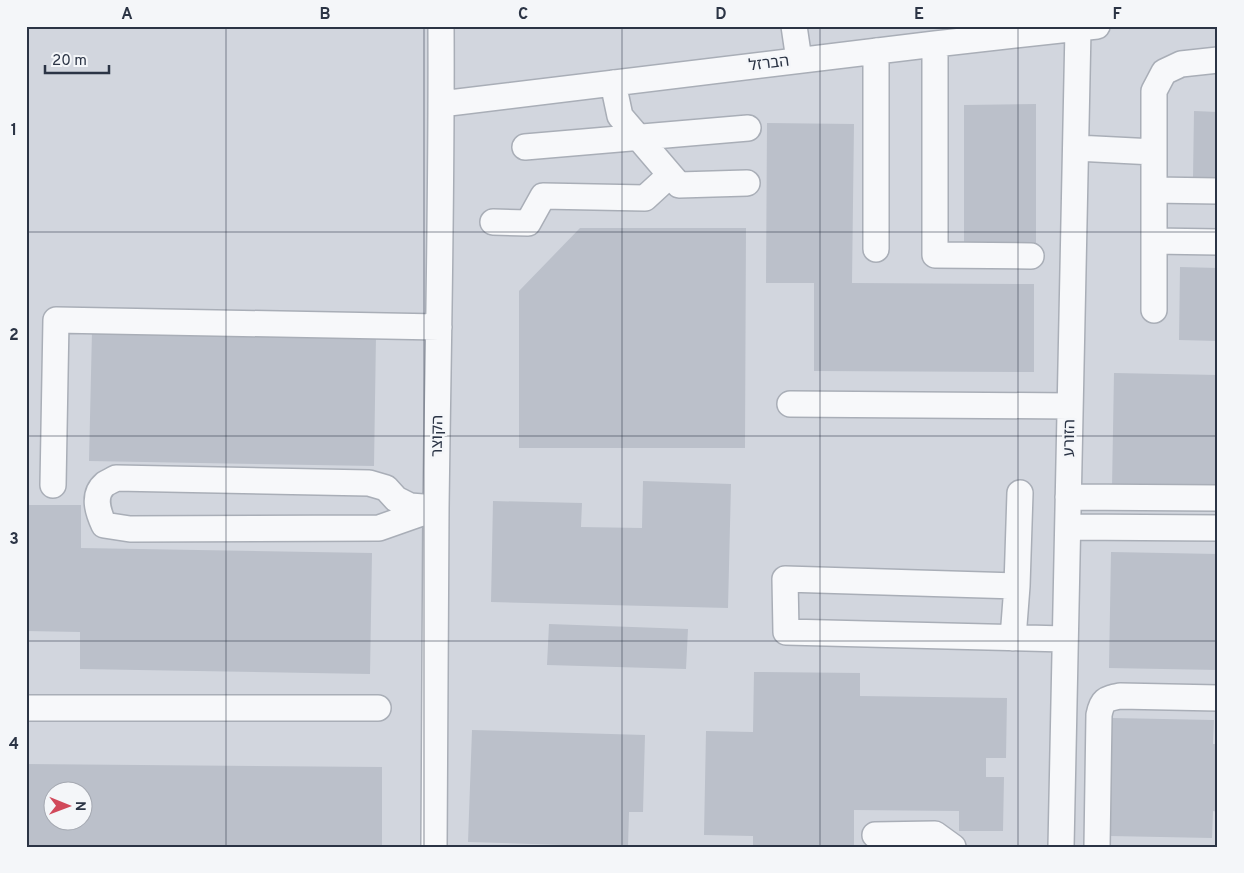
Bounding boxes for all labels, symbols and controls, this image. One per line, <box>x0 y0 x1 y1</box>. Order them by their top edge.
text: A <box>121 5 133 25</box>
text: B <box>319 5 331 25</box>
text: C <box>518 5 528 25</box>
text: D <box>715 5 727 25</box>
text: E <box>914 5 924 25</box>
text: F <box>1112 5 1122 25</box>
scale bar <box>45 42 109 74</box>
text: 20 m <box>52 52 87 71</box>
street label: הברזל <box>748 52 790 76</box>
text: 1 <box>11 121 17 141</box>
text: 2 <box>9 326 19 346</box>
street label: הקוצר <box>428 415 448 457</box>
street label: הזורע <box>1060 419 1080 457</box>
text: 3 <box>9 530 19 550</box>
text: 4 <box>9 735 19 755</box>
north arrow <box>42 780 92 830</box>
text: N <box>71 801 88 811</box>

